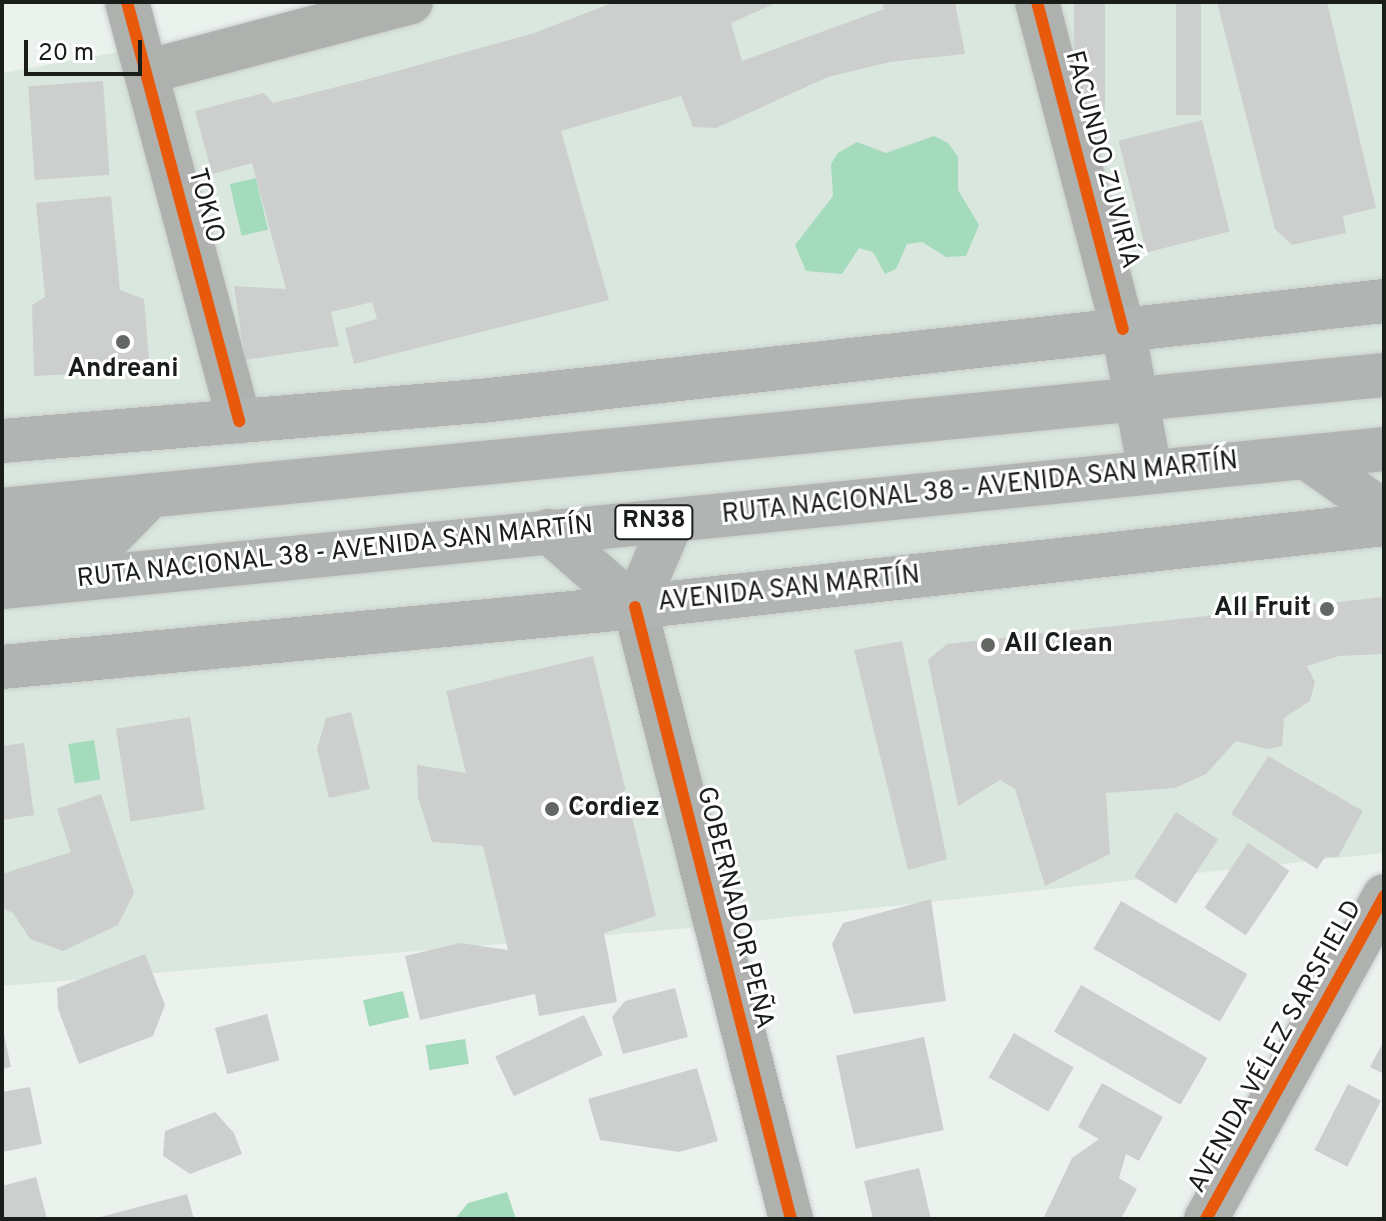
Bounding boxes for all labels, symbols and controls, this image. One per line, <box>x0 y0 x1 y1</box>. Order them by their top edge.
scale bar <box>28 24 146 74</box>
text: 20 m <box>38 39 94 69</box>
street label: FACUNDO ZUVIRÍA <box>1057 48 1145 272</box>
street label: TOKIO <box>180 165 230 247</box>
marker: Andreani <box>114 333 132 351</box>
place label: Andreani <box>67 354 179 386</box>
street label: RUTA NACIONAL 38 - AVENIDA SAN MARTÍN <box>719 446 1241 532</box>
road number: RN38 <box>614 502 694 542</box>
street label: RUTA NACIONAL 38 - AVENIDA SAN MARTÍN <box>74 510 596 596</box>
street label: AVENIDA SAN MARTÍN <box>656 561 922 619</box>
place label: All Fruit <box>1214 593 1311 625</box>
marker: All Fruit <box>1318 600 1336 618</box>
place label: All Clean <box>1004 629 1113 661</box>
marker: All Clean <box>979 636 997 654</box>
street label: GOBERNADOR PEÑA <box>689 784 779 1032</box>
place label: Cordiez <box>568 793 660 825</box>
marker: Cordiez <box>543 800 561 818</box>
street label: AVENIDA VÉLEZ SARSFIELD <box>1182 894 1370 1200</box>

